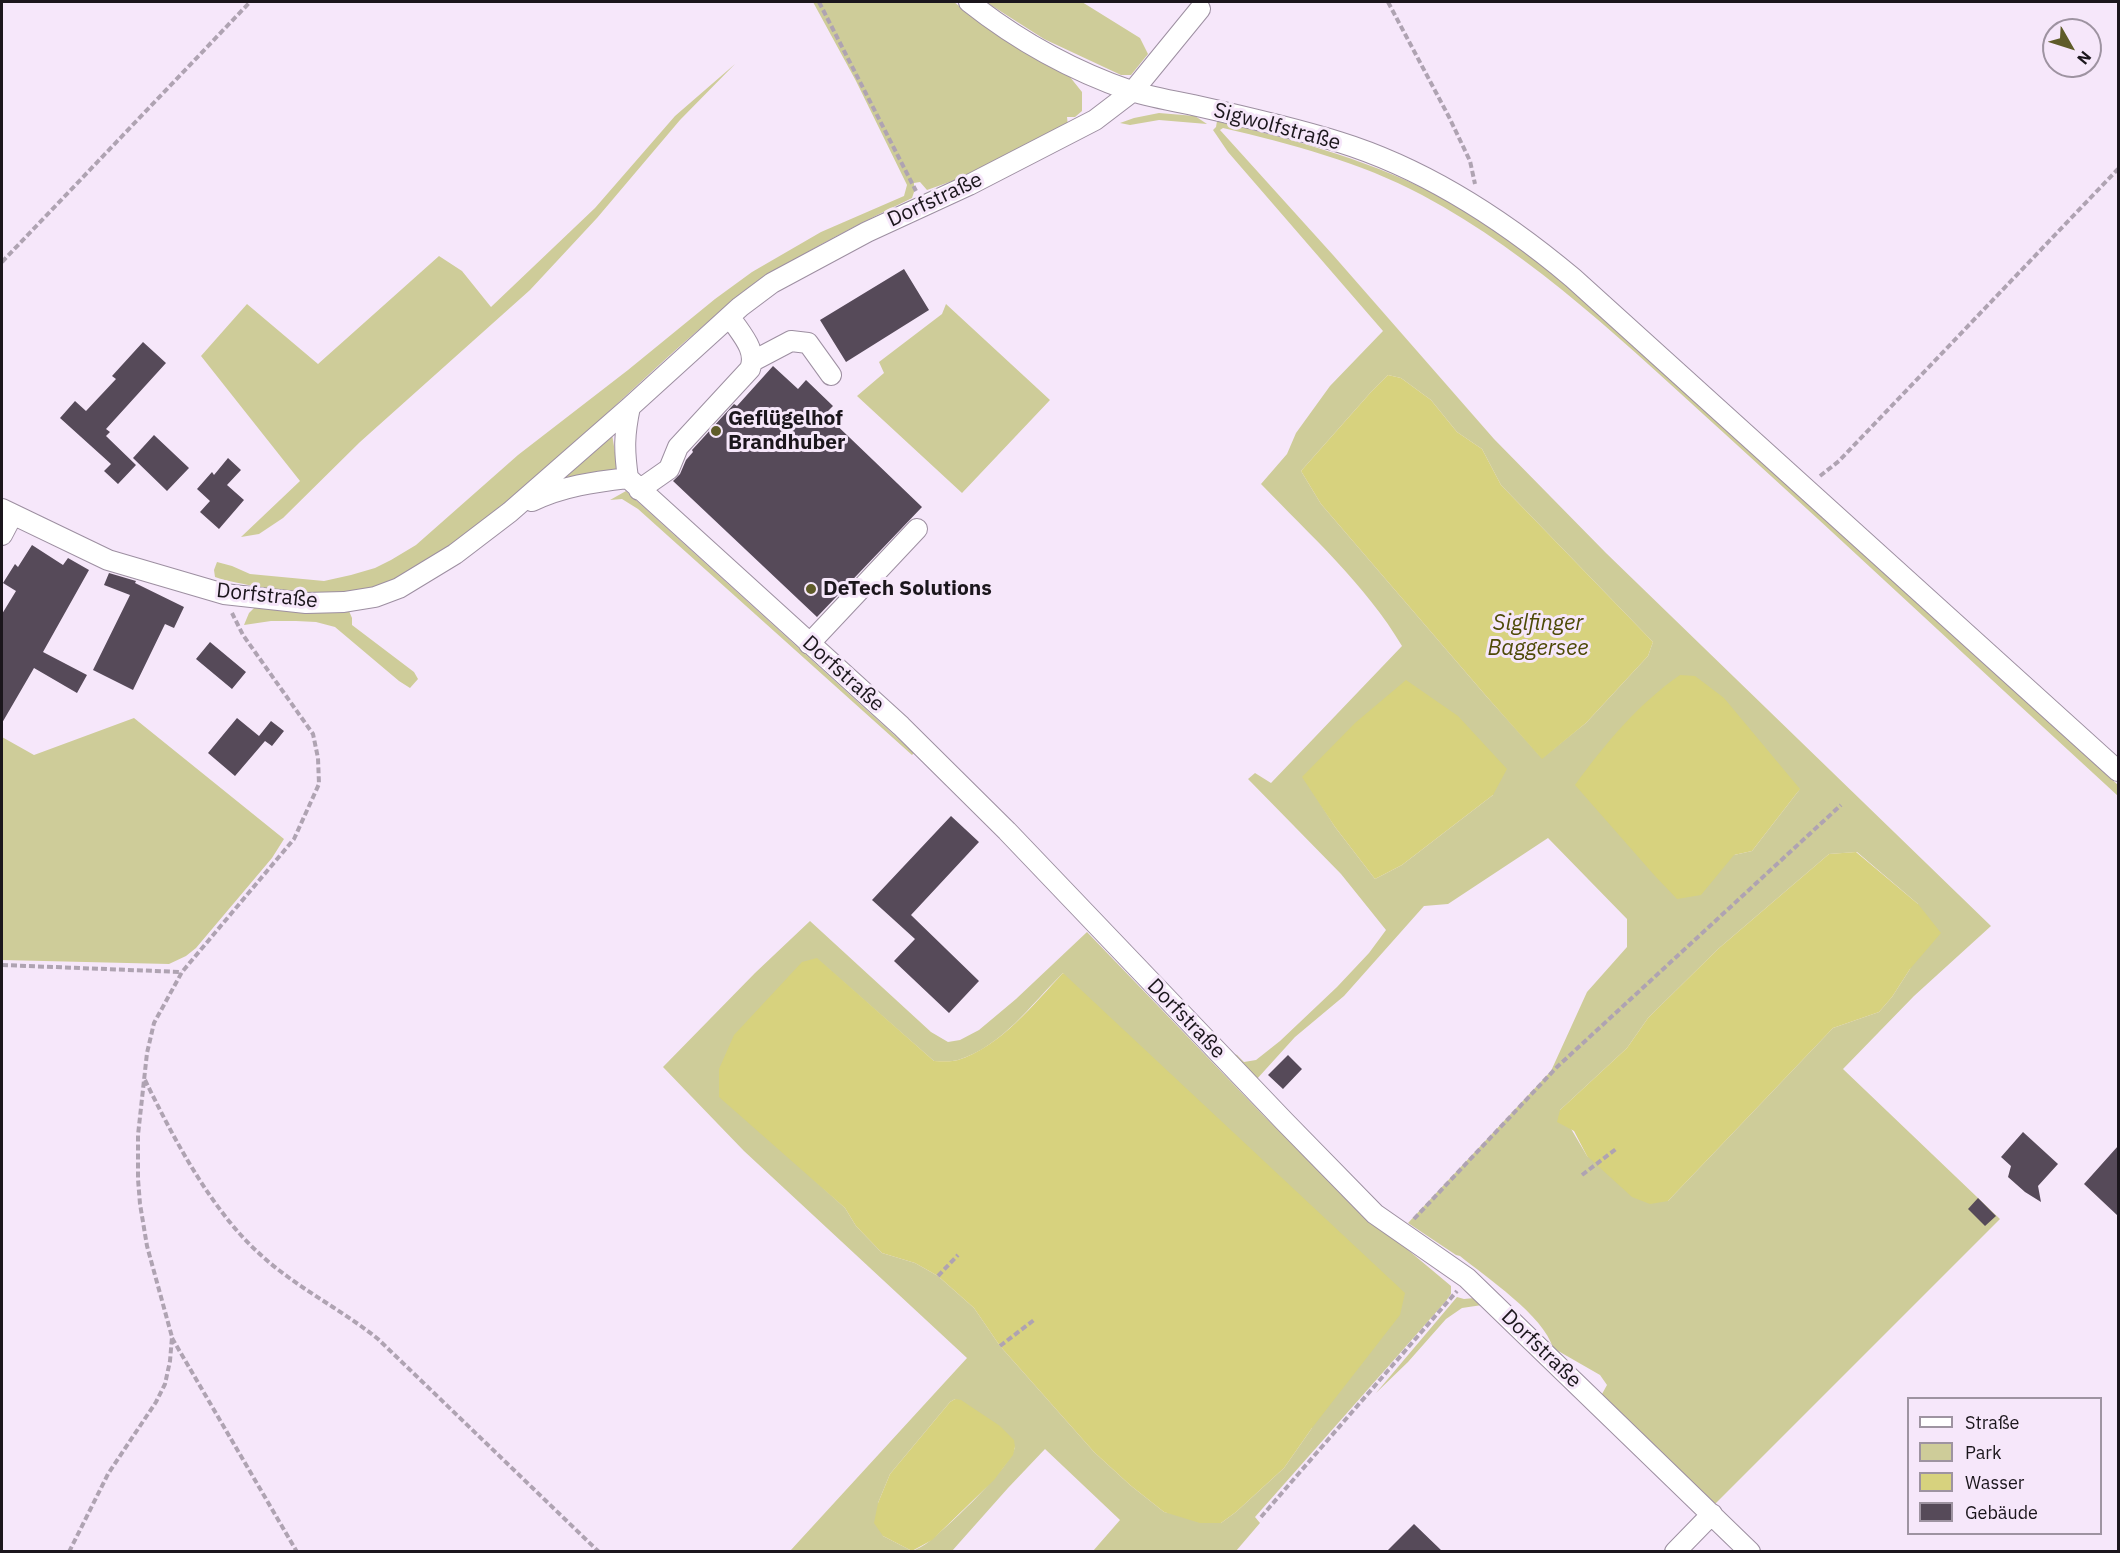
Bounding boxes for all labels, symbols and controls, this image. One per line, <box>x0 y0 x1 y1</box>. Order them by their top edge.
north arrow <box>2042 18 2102 78</box>
text: N <box>2073 47 2096 69</box>
street label: Sigwolfstraße <box>1211 98 1343 156</box>
street label: Dorfstraße <box>884 167 986 233</box>
place label: Geflügelhof Brandhuber <box>728 406 846 456</box>
marker: Geflügelhof Brandhuber <box>709 424 723 438</box>
place label: DeTech Solutions <box>823 576 992 602</box>
street label: Dorfstraße <box>215 578 319 614</box>
marker: DeTech Solutions <box>804 582 818 596</box>
water label: Siglfinger Baggersee <box>1487 611 1589 662</box>
street label: Dorfstraße <box>797 631 889 717</box>
street label: Dorfstraße <box>1142 974 1230 1064</box>
street label: Dorfstraße <box>1496 1305 1586 1393</box>
legend <box>1907 1397 2102 1535</box>
text: Straße <box>1965 1411 2019 1434</box>
text: Park <box>1965 1441 2001 1464</box>
text: Wasser <box>1965 1471 2024 1494</box>
text: Gebäude <box>1965 1501 2038 1524</box>

